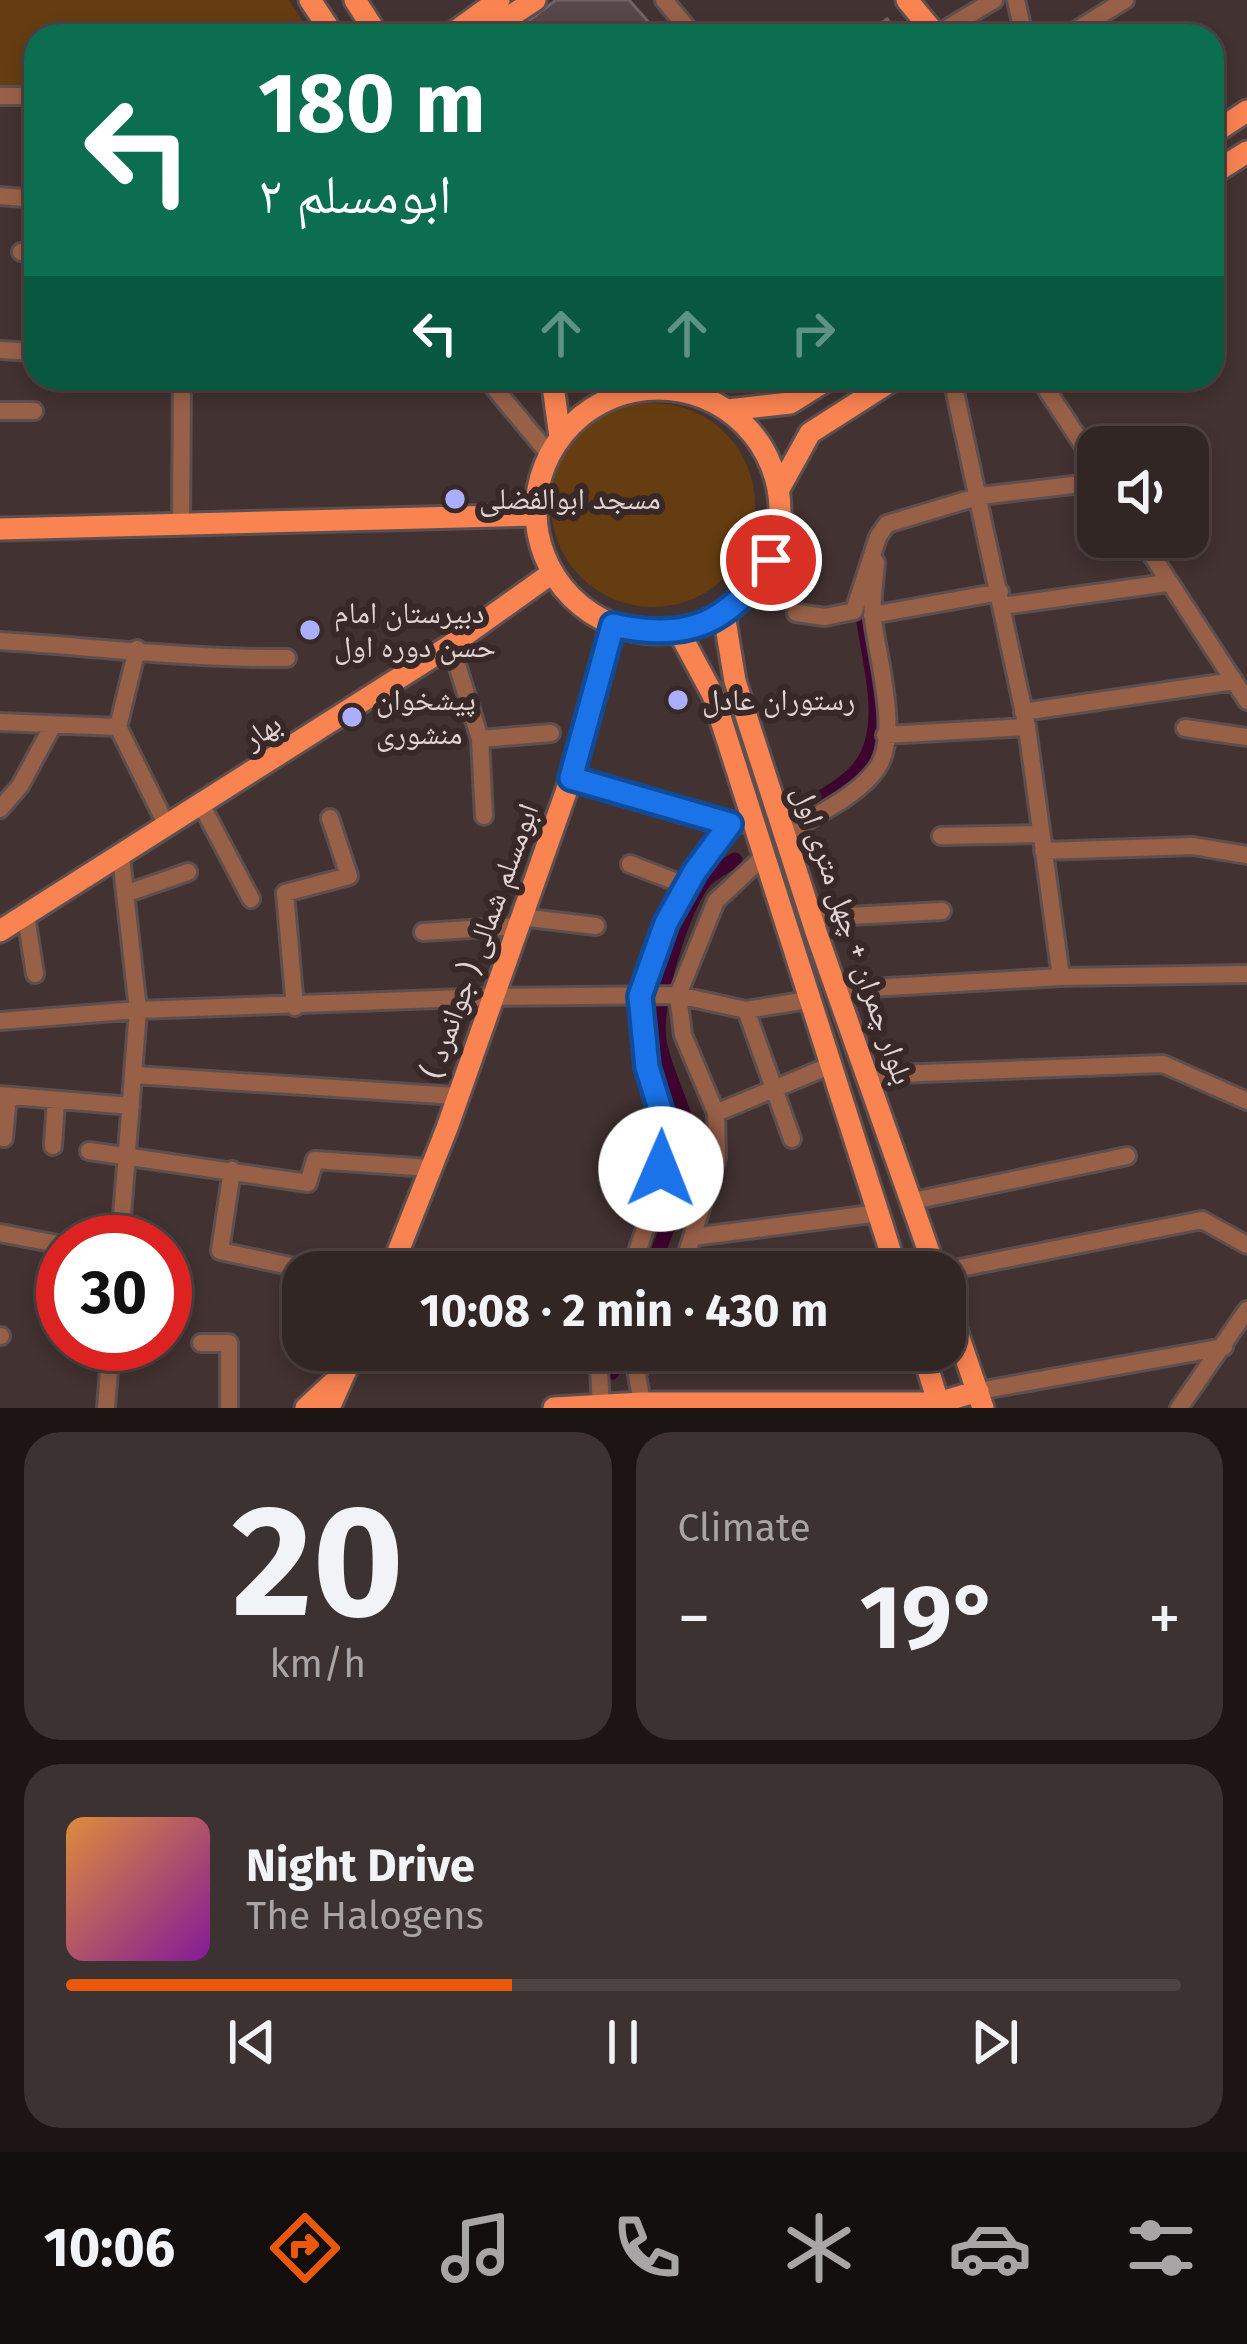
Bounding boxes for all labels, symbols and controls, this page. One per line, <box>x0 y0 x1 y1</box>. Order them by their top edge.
text: 180 m <box>258 53 486 154</box>
icon: left <box>60 72 216 228</box>
text: ابومسلم ۲ <box>258 163 452 227</box>
icon: left <box>402 300 468 366</box>
icon: ahead <box>528 300 594 366</box>
icon: ahead <box>654 300 720 366</box>
icon: right <box>780 300 846 366</box>
map controls <box>1077 426 1209 558</box>
button: sound <box>1077 426 1209 558</box>
place label: مسجد ابوالفضلی <box>479 481 661 517</box>
marker: مسجد ابوالفضلی <box>442 486 468 512</box>
pin <box>720 509 822 611</box>
icon: arrive <box>738 527 804 593</box>
place label: دبیرستان امام حسن دوره اول <box>334 595 496 665</box>
marker: دبیرستان امام حسن دوره اول <box>297 617 323 643</box>
place label: پیشخوان منشوری <box>376 682 476 752</box>
place label: رستوران عادل <box>702 682 855 718</box>
marker: رستوران عادل <box>665 687 691 713</box>
marker: پیشخوان منشوری <box>339 704 365 730</box>
street label: بهار <box>235 705 288 757</box>
street label: بلوار چمران + چهل متری اول <box>785 781 921 1089</box>
street label: ابومسلم شمالی ( جوانمرد ) <box>414 799 548 1084</box>
position arrow <box>598 1106 724 1232</box>
speed limit sign: 30 <box>36 1215 192 1371</box>
text: 10:08 · 2 min · 430 m <box>420 1284 828 1338</box>
text: 20 <box>232 1469 404 1656</box>
text: Climate <box>678 1505 811 1551</box>
text: 19° <box>860 1564 999 1672</box>
text: − <box>678 1579 711 1658</box>
text: + <box>1148 1579 1181 1658</box>
text: km/h <box>269 1641 366 1687</box>
text: Night Drive <box>246 1839 475 1893</box>
text: The Halogens <box>246 1893 484 1939</box>
icon: previous <box>219 2009 285 2075</box>
icon: pause <box>590 2009 656 2075</box>
icon: next <box>962 2009 1028 2075</box>
icon: directions <box>263 2206 347 2290</box>
icon: music <box>434 2206 518 2290</box>
icon: phone <box>605 2206 689 2290</box>
icon: climate <box>777 2206 861 2290</box>
icon: car <box>948 2206 1032 2290</box>
icon: filters <box>1119 2206 1203 2290</box>
text: 10:06 <box>44 2216 175 2280</box>

